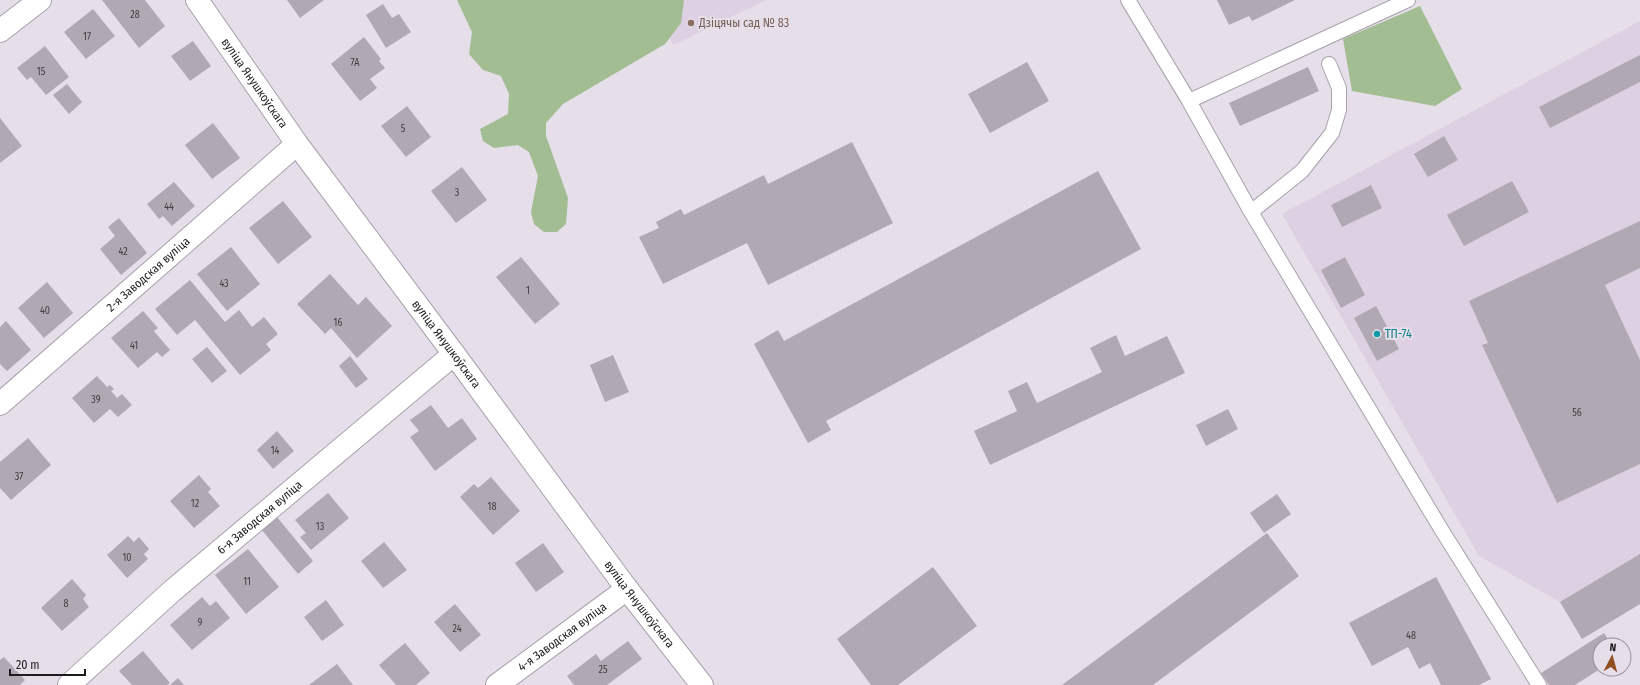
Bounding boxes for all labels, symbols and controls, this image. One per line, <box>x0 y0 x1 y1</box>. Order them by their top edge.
house number: 28 <box>130 9 140 21</box>
place label: Дзіцячы сад № 83 <box>698 16 789 30</box>
marker: Дзіцячы сад № 83 <box>686 18 696 28</box>
house number: 17 <box>83 31 91 43</box>
street label: вуліца Янушкоўскага <box>219 35 291 131</box>
house number: 7А <box>350 57 360 69</box>
house number: 15 <box>37 66 46 78</box>
house number: 5 <box>401 123 406 135</box>
house number: 3 <box>455 187 460 199</box>
house number: 44 <box>164 201 174 213</box>
street label: 2-я Заводская вуліца <box>104 234 193 314</box>
house number: 42 <box>118 246 128 258</box>
house number: 43 <box>219 278 229 290</box>
house number: 1 <box>526 285 530 297</box>
street label: вуліца Янушкоўскага <box>409 297 484 391</box>
house number: 40 <box>40 305 50 317</box>
house number: 16 <box>334 317 342 329</box>
place label: ТП-74 <box>1385 327 1412 341</box>
marker: ТП-74 <box>1372 329 1382 339</box>
house number: 41 <box>130 340 138 352</box>
house number: 39 <box>91 394 101 406</box>
house number: 56 <box>1572 407 1582 419</box>
house number: 14 <box>271 445 280 457</box>
house number: 37 <box>15 471 23 483</box>
street label: 6-я Заводская вуліца <box>214 478 305 557</box>
house number: 12 <box>191 498 200 510</box>
house number: 18 <box>488 501 496 513</box>
house number: 13 <box>316 521 325 533</box>
house number: 10 <box>122 552 132 564</box>
street label: вуліца Янушкоўскага <box>602 558 677 651</box>
house number: 11 <box>243 576 251 588</box>
house number: 8 <box>64 598 69 610</box>
street label: 4-я Заводская вуліца <box>515 600 609 674</box>
house number: 9 <box>198 617 203 629</box>
house number: 24 <box>452 623 462 635</box>
house number: 48 <box>1406 630 1416 642</box>
north arrow <box>1592 637 1632 677</box>
text: N <box>1609 641 1617 654</box>
scale bar <box>10 651 85 677</box>
text: 20 m <box>16 658 40 672</box>
house number: 25 <box>599 664 608 676</box>

